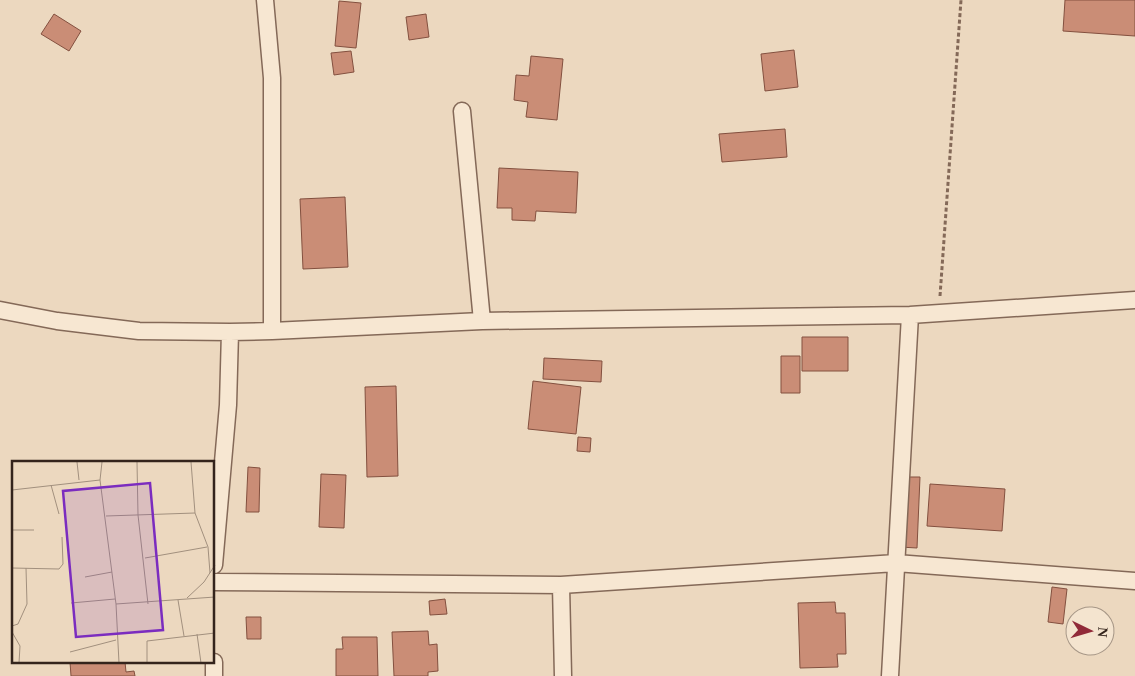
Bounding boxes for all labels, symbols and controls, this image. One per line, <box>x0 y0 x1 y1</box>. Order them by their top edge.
inset map <box>12 461 215 664</box>
north arrow <box>1065 606 1115 656</box>
text: N <box>1095 626 1110 638</box>

